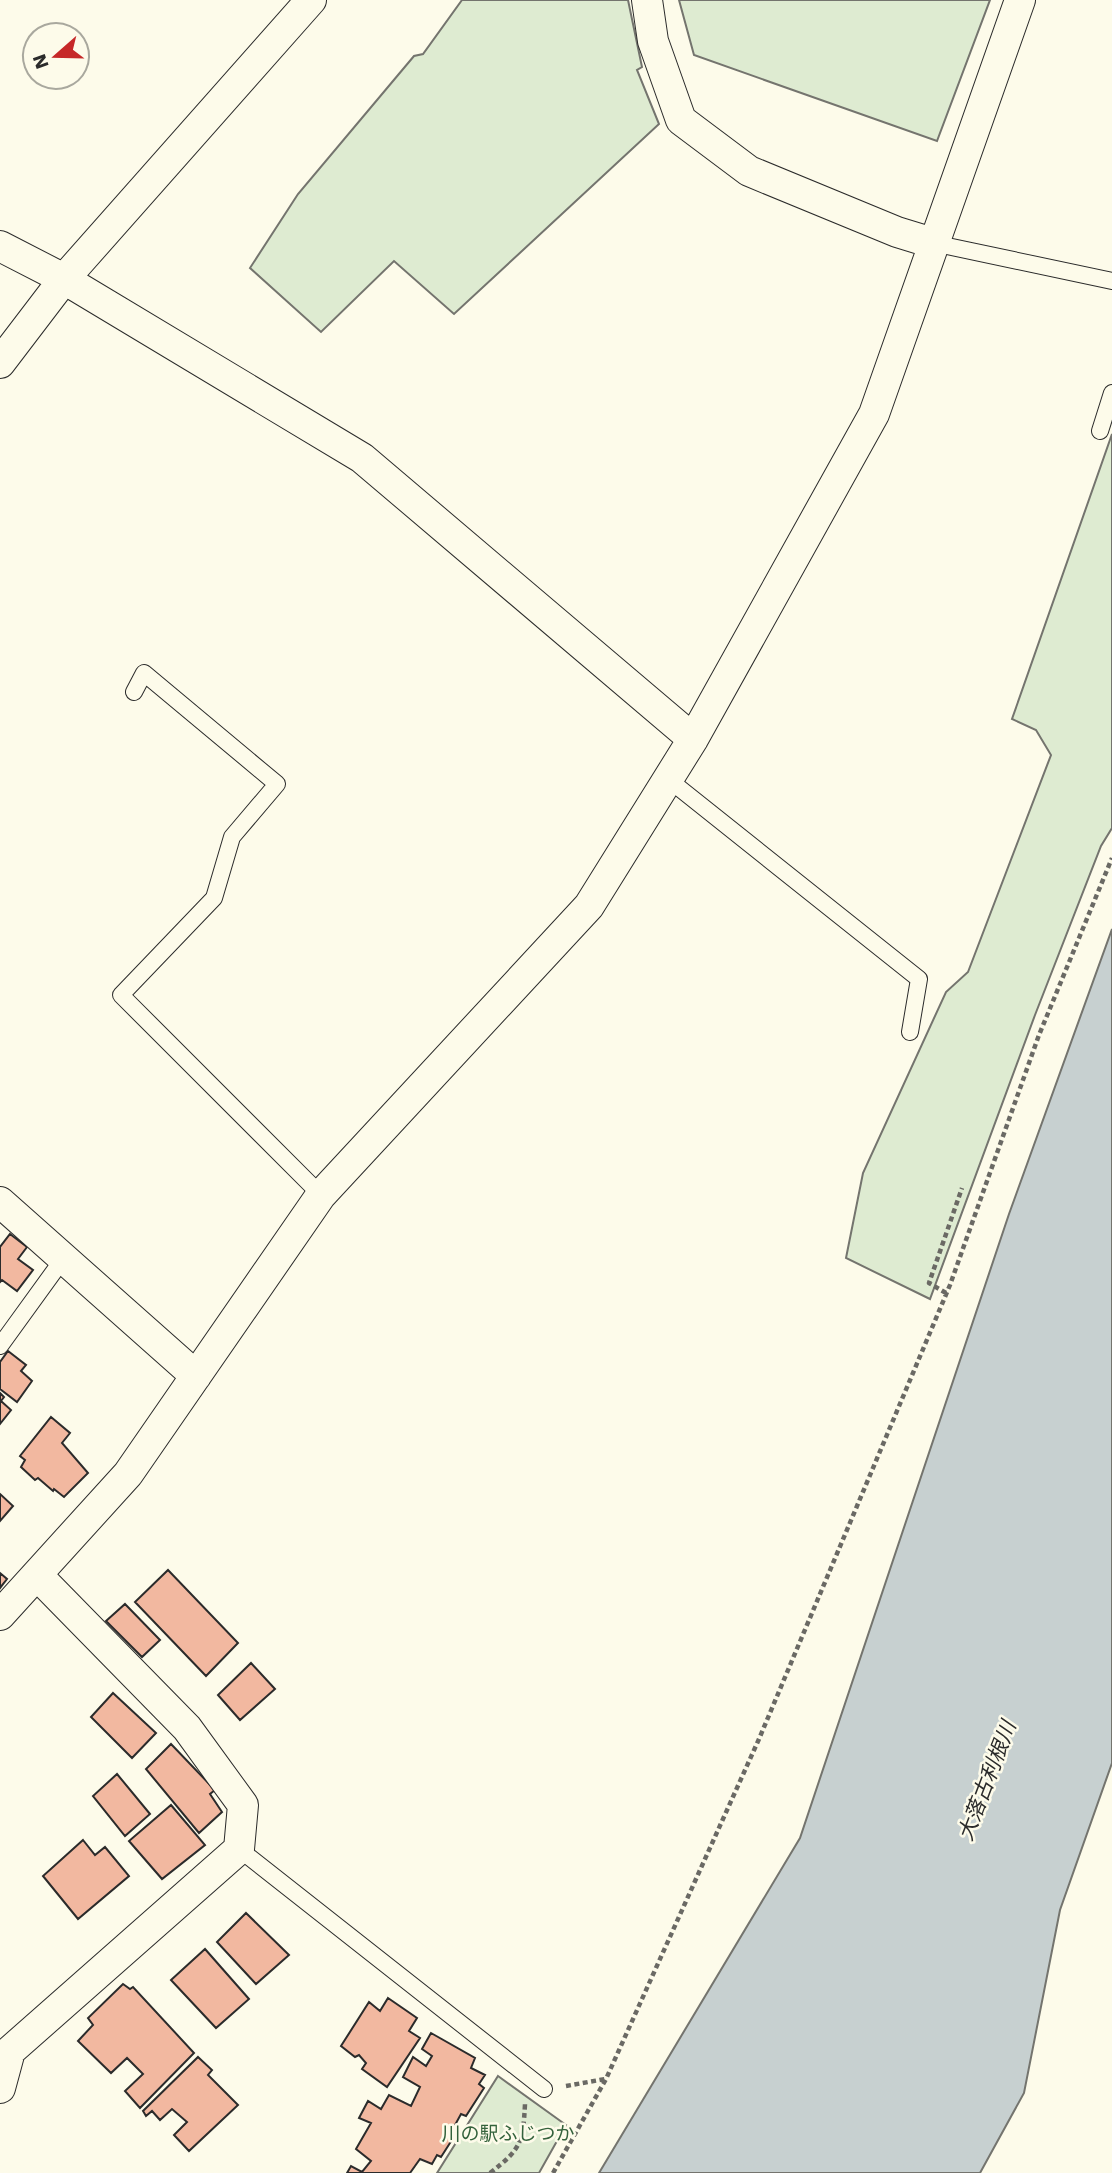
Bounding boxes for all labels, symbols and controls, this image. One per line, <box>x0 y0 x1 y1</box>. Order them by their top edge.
north arrow <box>21 21 91 91</box>
text: N <box>27 51 54 72</box>
water label: 大落古利根川 <box>952 1716 1021 1844</box>
park label: 川の駅ふじつか <box>441 2122 575 2145</box>

